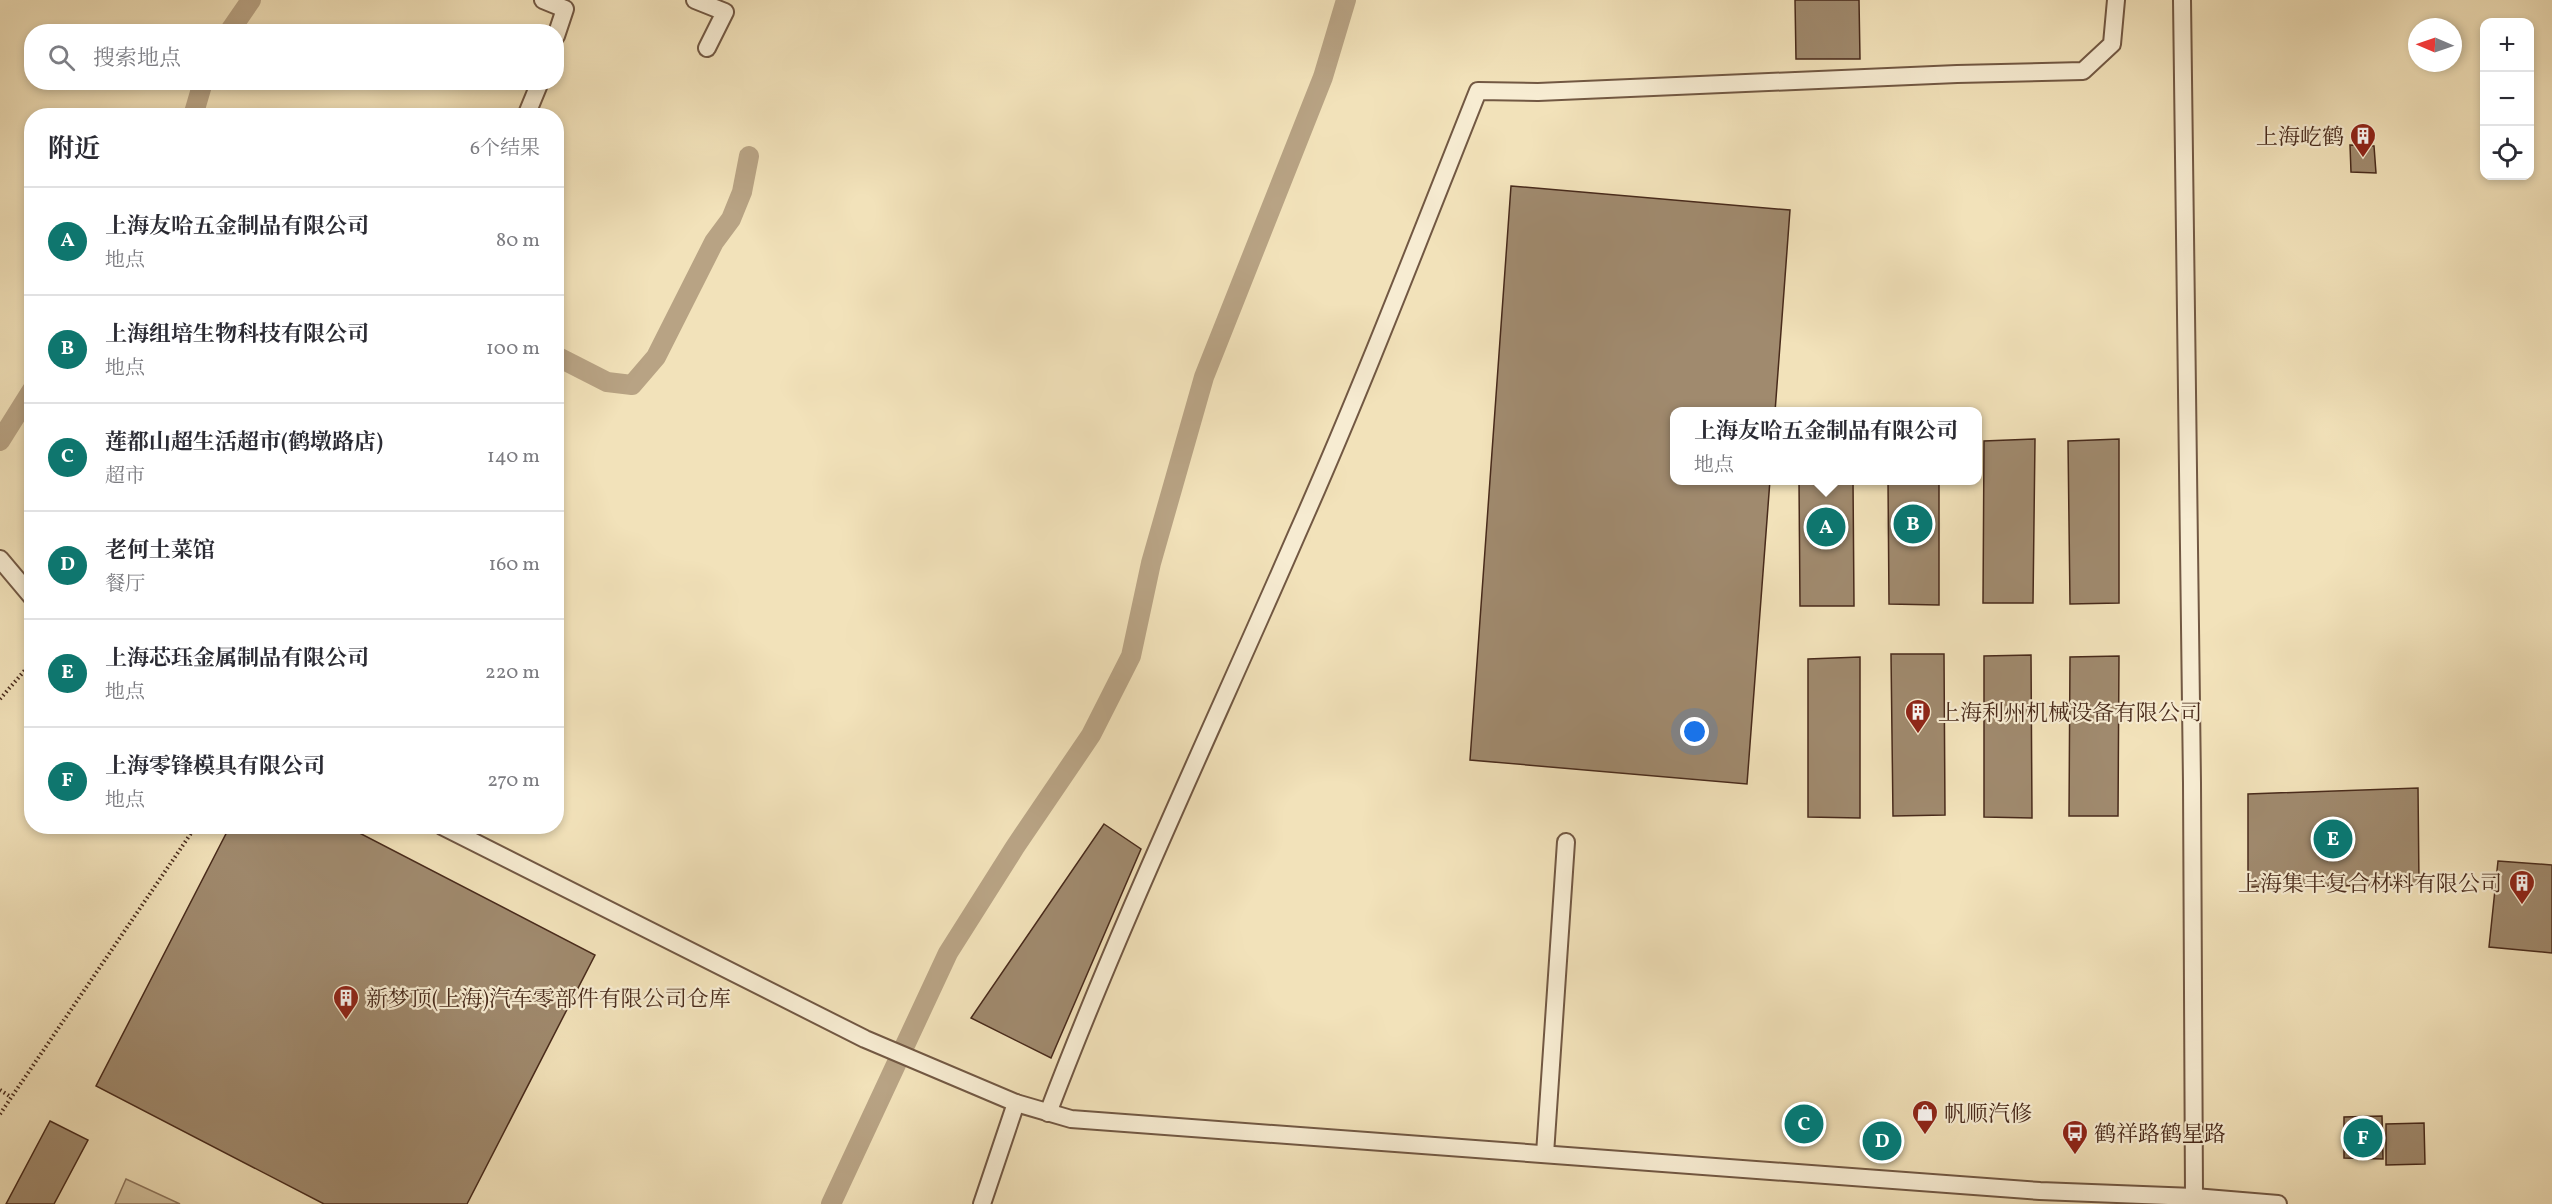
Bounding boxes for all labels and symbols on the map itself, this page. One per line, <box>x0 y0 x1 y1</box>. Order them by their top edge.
north arrow <box>2408 18 2462 72</box>
building icon: 上海屹鹤 <box>2348 121 2378 159</box>
place label: 上海屹鹤 <box>2256 123 2344 154</box>
pin: B <box>1894 502 1932 546</box>
pin: A <box>1806 504 1846 550</box>
building icon: 上海利州机械设备有限公司 <box>1903 697 1933 735</box>
place label: 上海利州机械设备有限公司 <box>1938 699 2202 730</box>
your location <box>1680 717 1709 746</box>
pin: E <box>2314 816 2352 862</box>
building icon: 上海集丰复合材料有限公司 <box>2507 868 2537 906</box>
place label: 上海集丰复合材料有限公司 <box>2238 870 2502 901</box>
building icon: 新梦顶(上海)汽车零部件有限公司仓库 <box>331 983 361 1021</box>
place label: 新梦顶(上海)汽车零部件有限公司仓库 <box>366 985 731 1016</box>
shop icon: 帆顺汽修 <box>1910 1098 1940 1136</box>
place label: 帆顺汽修 <box>1944 1100 2032 1131</box>
pin: C <box>1784 1102 1824 1146</box>
pin: F <box>2344 1116 2382 1160</box>
pin: D <box>1862 1118 1902 1164</box>
bus stop icon: 鹤祥路鹤星路 <box>2060 1118 2090 1156</box>
place label: 鹤祥路鹤星路 <box>2094 1120 2226 1151</box>

